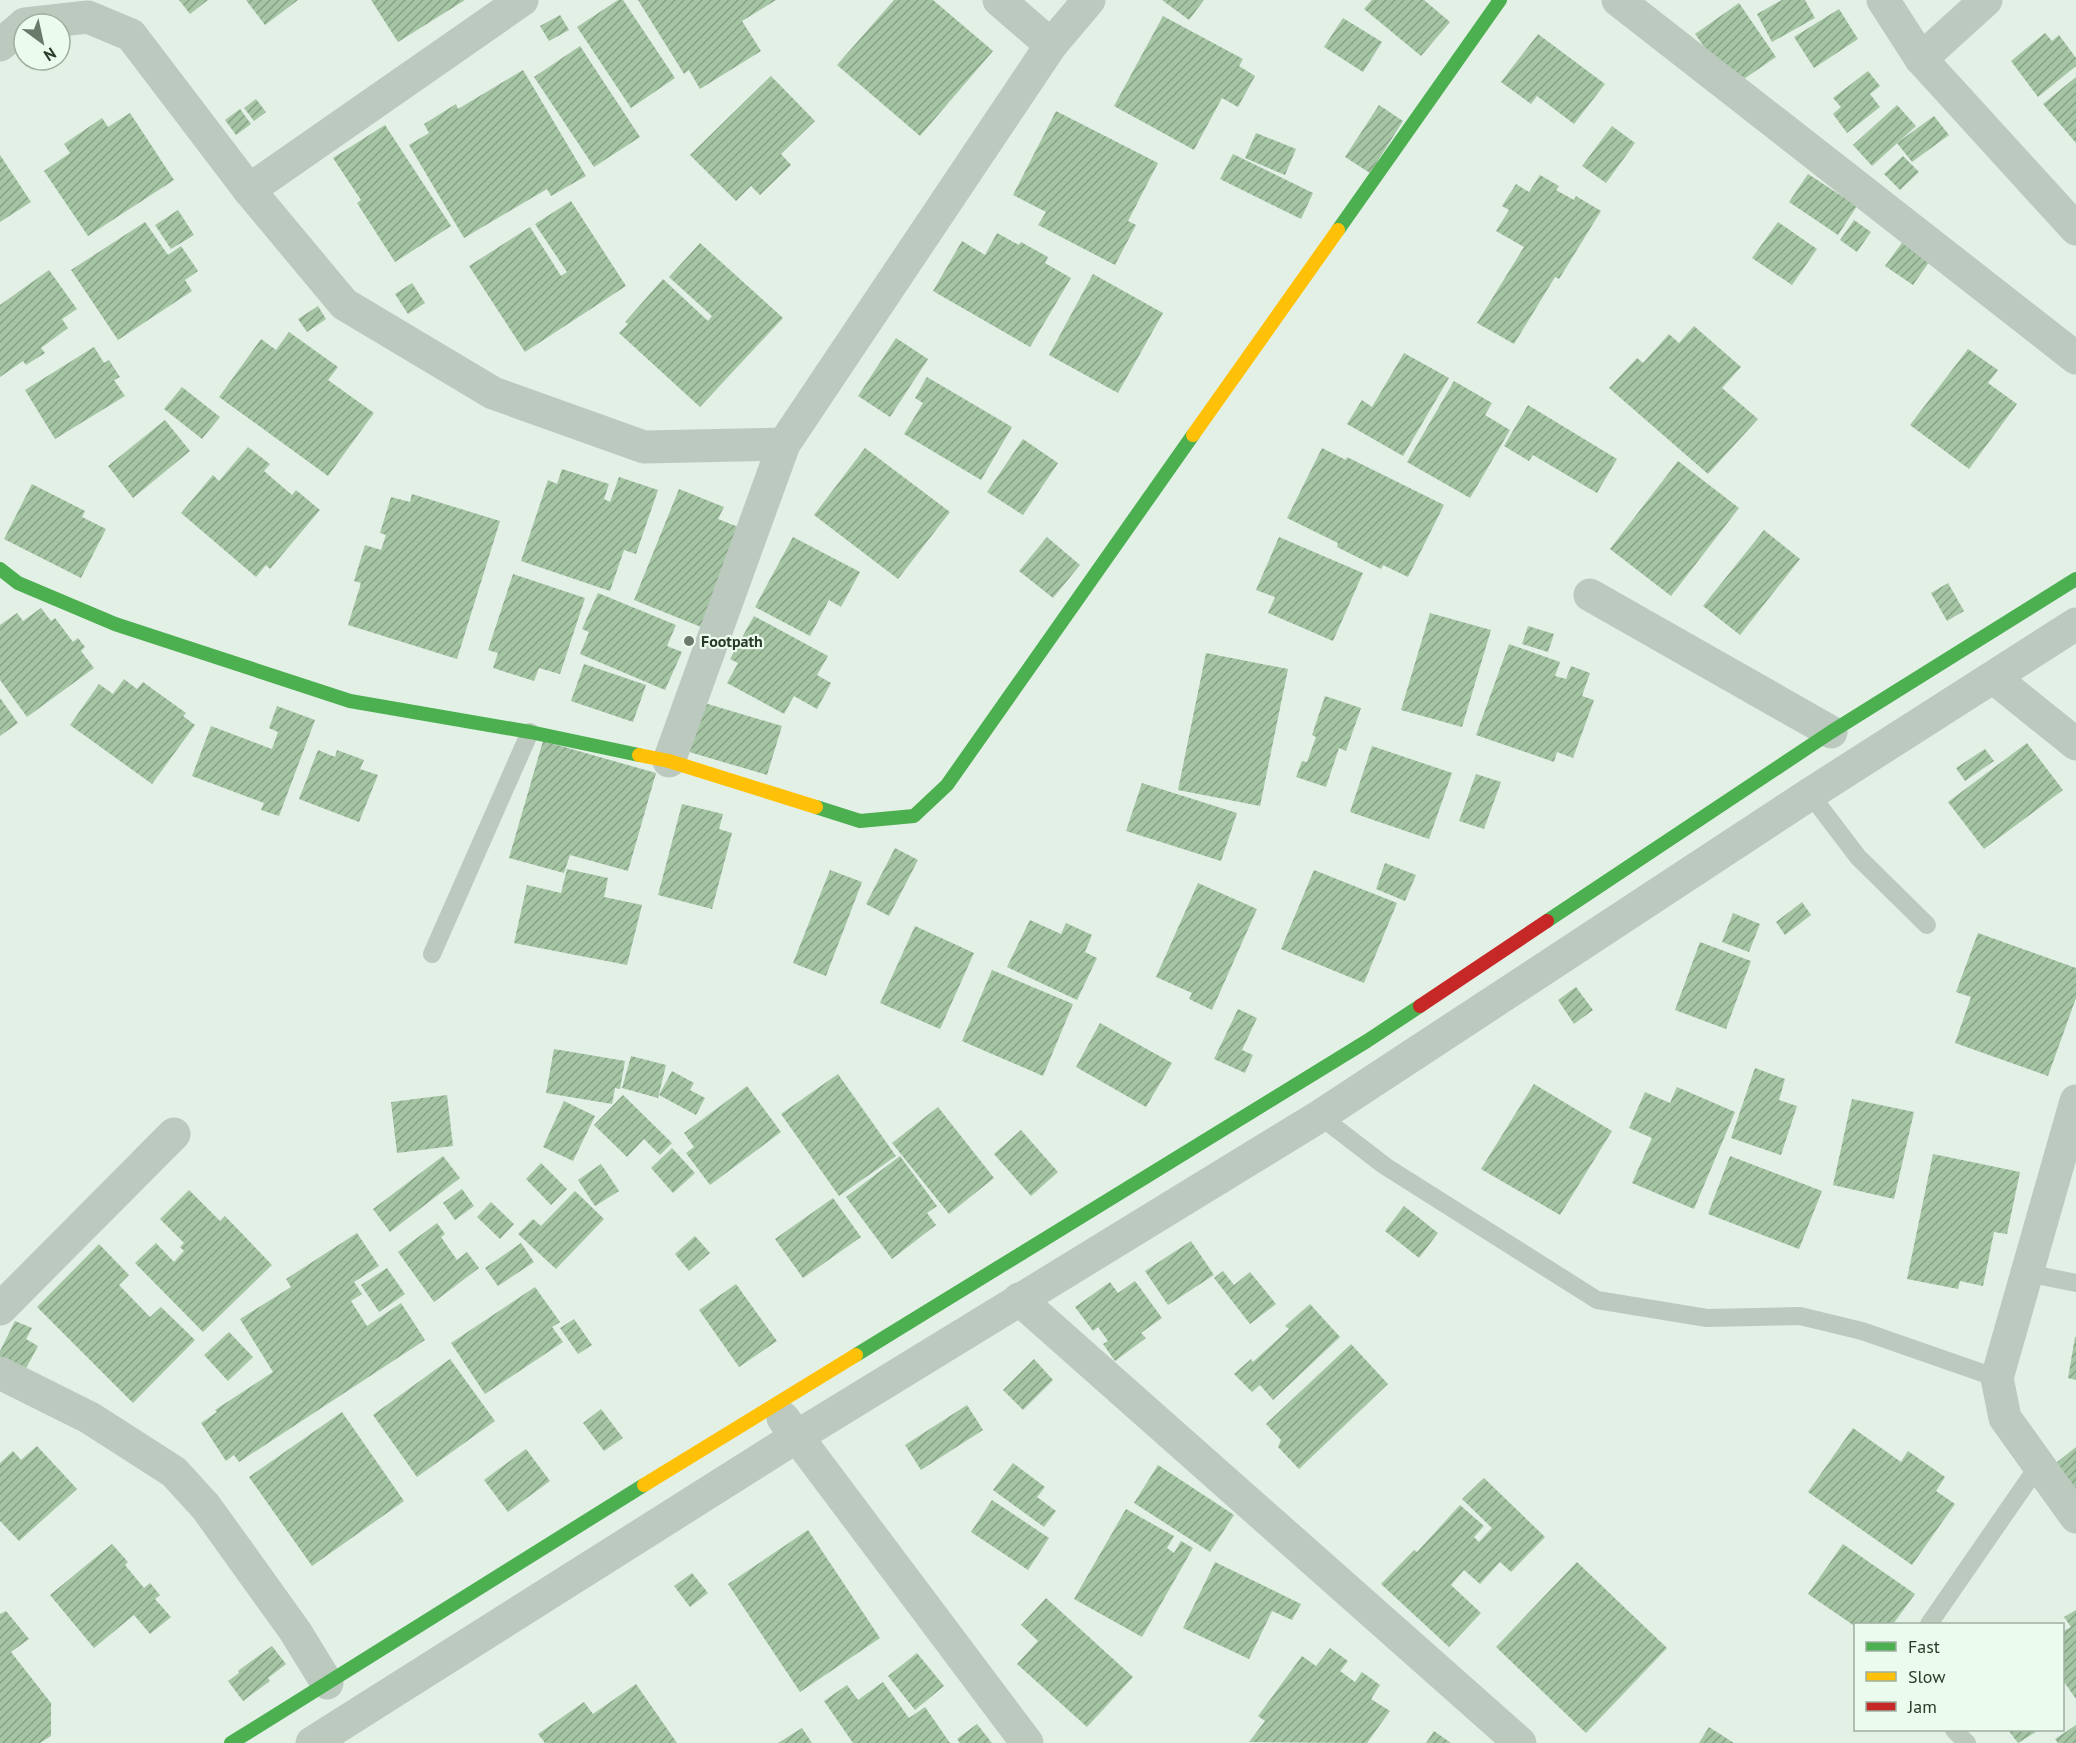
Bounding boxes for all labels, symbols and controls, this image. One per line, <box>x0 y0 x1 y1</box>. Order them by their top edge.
north arrow <box>12 12 72 72</box>
text: N <box>40 43 60 66</box>
place label: Footpath <box>701 631 763 651</box>
marker: Footpath <box>682 634 696 648</box>
legend <box>1854 1623 2064 1731</box>
text: Fast <box>1908 1635 1940 1658</box>
text: Slow <box>1908 1665 1946 1688</box>
text: Jam <box>1907 1695 1937 1718</box>

